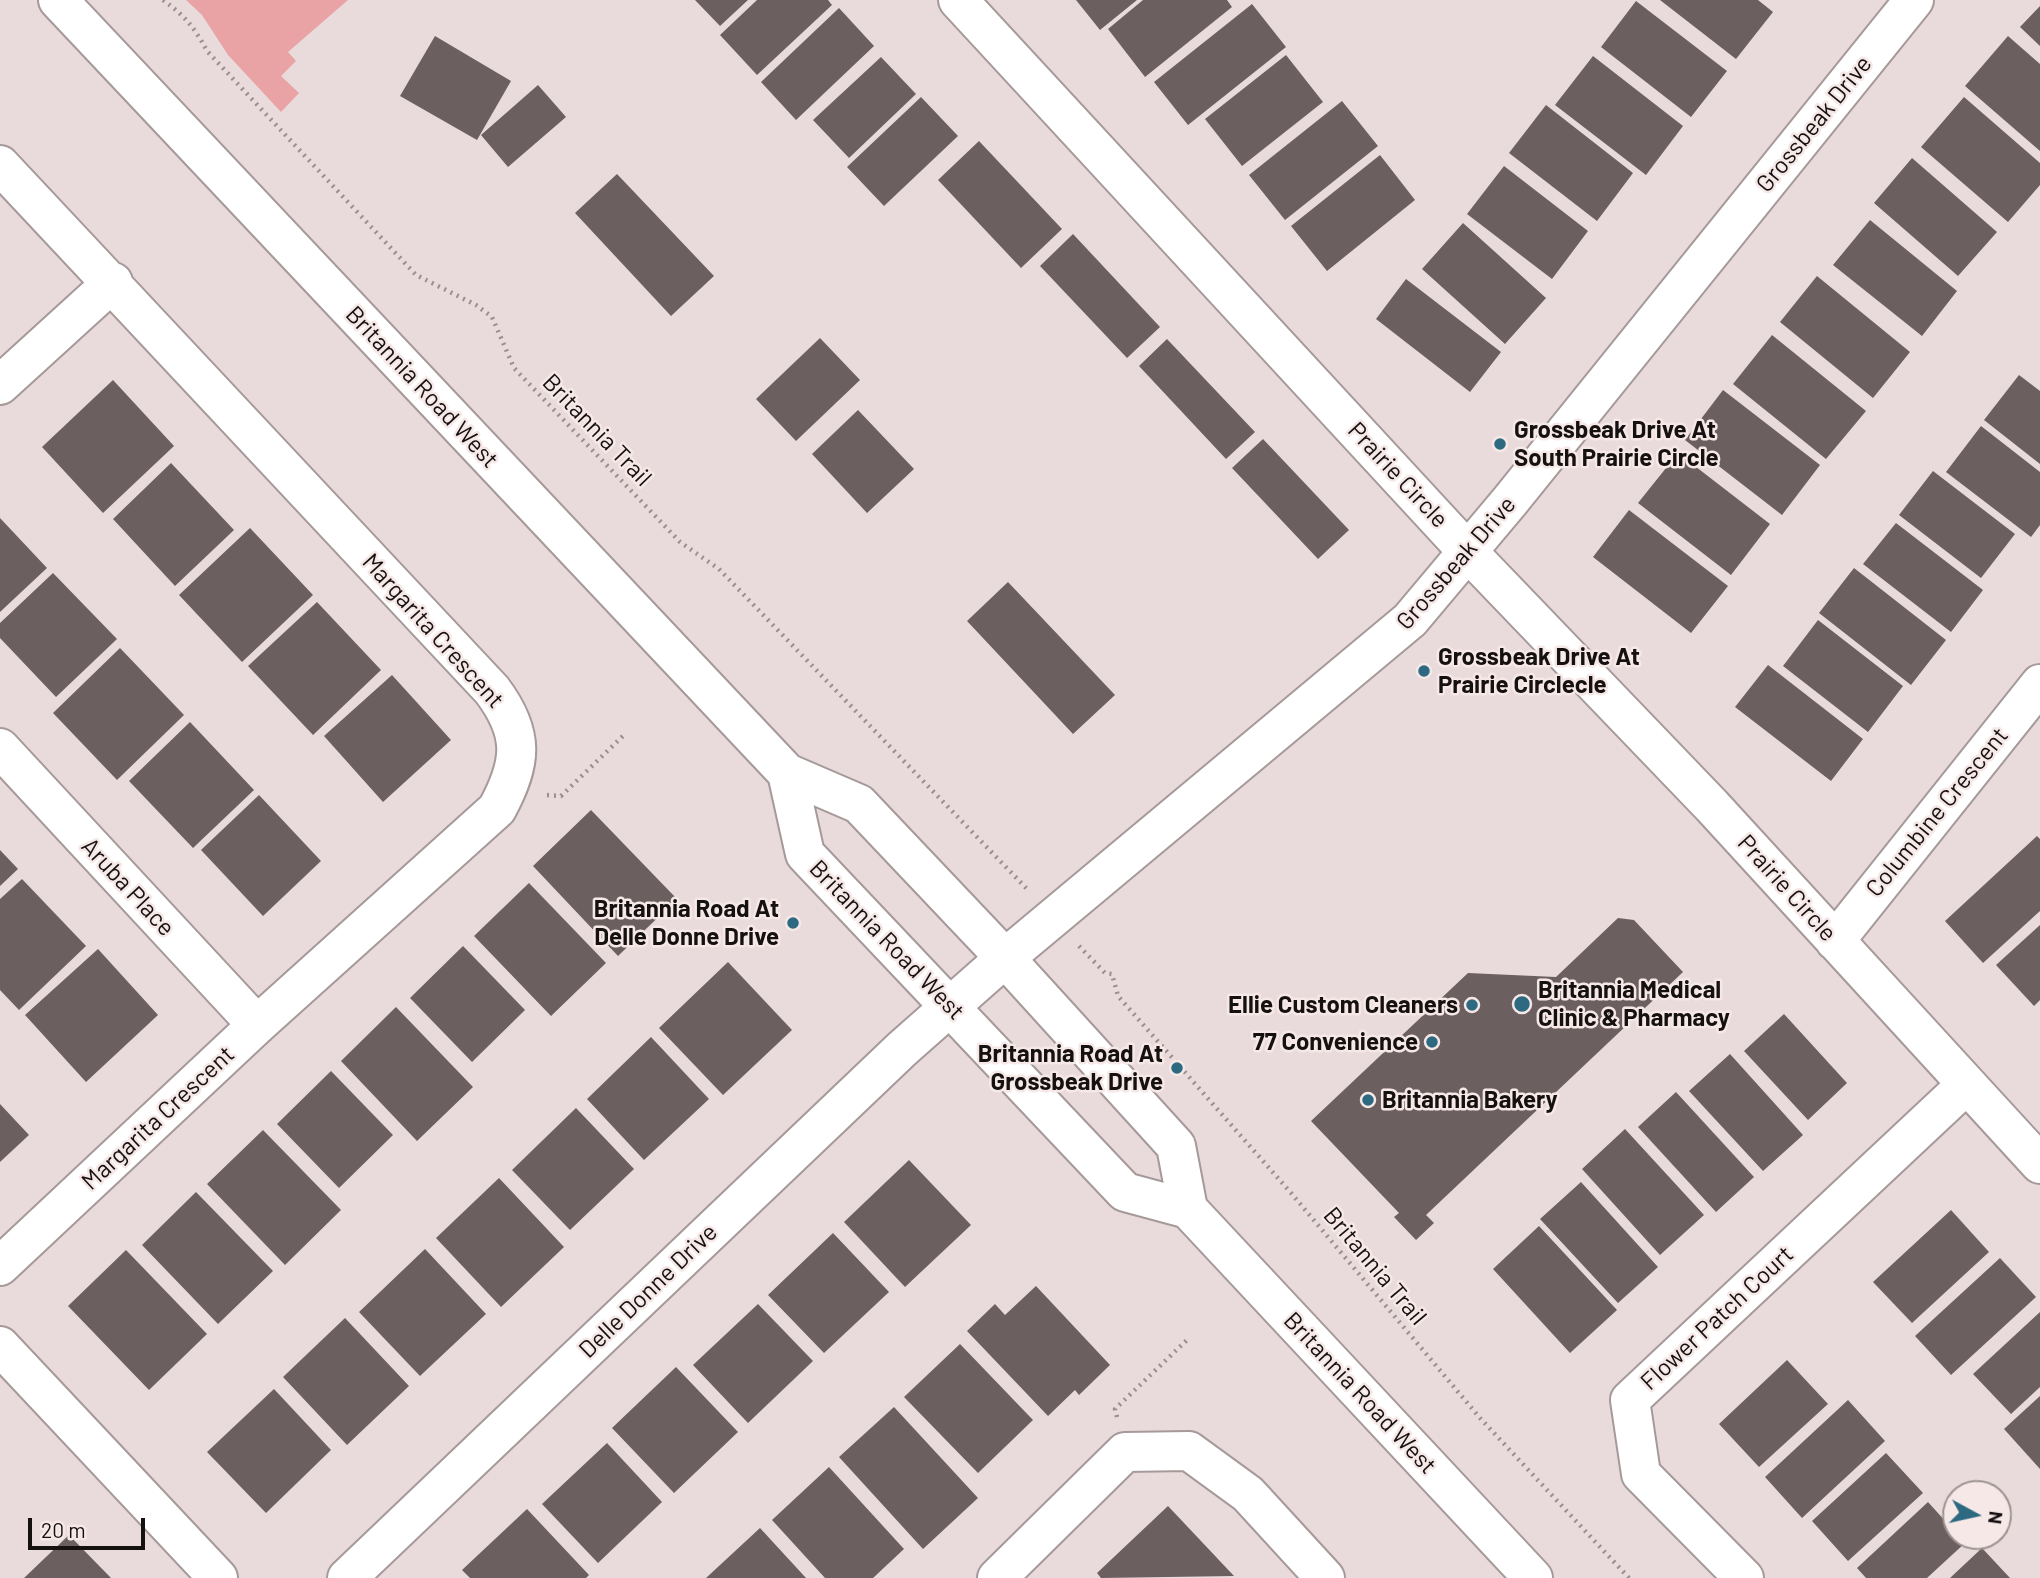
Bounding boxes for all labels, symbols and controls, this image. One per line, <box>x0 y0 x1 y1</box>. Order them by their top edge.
street label: Grossbeak Drive <box>1750 50 1878 198</box>
street label: Britannia Road West <box>340 300 504 474</box>
street label: Britannia Trail <box>536 368 658 492</box>
street label: Prairie Circle <box>1342 416 1454 534</box>
place label: Grossbeak Drive At South Prairie Circle <box>1514 416 1719 472</box>
marker: Grossbeak Drive At South Prairie Circle <box>1492 436 1508 452</box>
street label: Grossbeak Drive <box>1390 490 1522 636</box>
street label: Margarita Crescent <box>356 548 510 714</box>
place label: Grossbeak Drive At Prairie Circlecle <box>1438 643 1640 699</box>
marker: Grossbeak Drive At Prairie Circlecle <box>1416 663 1432 679</box>
street label: Columbine Crescent <box>1860 721 2014 903</box>
street label: Prairie Circle <box>1732 829 1842 947</box>
street label: Aruba Place <box>75 832 181 942</box>
street label: Britannia Road West <box>804 854 970 1026</box>
place label: Britannia Road At Delle Donne Drive <box>594 895 779 951</box>
marker: Britannia Road At Delle Donne Drive <box>785 915 801 931</box>
place label: Britannia Medical Clinic & Pharmacy <box>1538 976 1730 1032</box>
place label: Ellie Custom Cleaners <box>1228 991 1458 1019</box>
marker: Britannia Medical Clinic & Pharmacy <box>1512 994 1532 1014</box>
marker: Ellie Custom Cleaners <box>1464 997 1480 1013</box>
place label: 77 Convenience <box>1253 1028 1418 1056</box>
marker: 77 Convenience <box>1424 1034 1440 1050</box>
street label: Margarita Crescent <box>76 1040 240 1196</box>
place label: Britannia Road At Grossbeak Drive <box>978 1040 1163 1096</box>
marker: Britannia Road At Grossbeak Drive <box>1169 1060 1185 1076</box>
place label: Britannia Bakery <box>1382 1086 1558 1114</box>
marker: Britannia Bakery <box>1360 1092 1376 1108</box>
street label: Britannia Trail <box>1317 1201 1433 1331</box>
street label: Delle Donne Drive <box>573 1218 723 1364</box>
street label: Flower Patch Court <box>1635 1240 1799 1396</box>
street label: Britannia Road West <box>1278 1306 1442 1480</box>
north arrow <box>1942 1480 2012 1550</box>
scale bar <box>32 1504 149 1548</box>
text: N <box>1984 1510 2009 1526</box>
text: 20 m <box>41 1517 86 1542</box>

